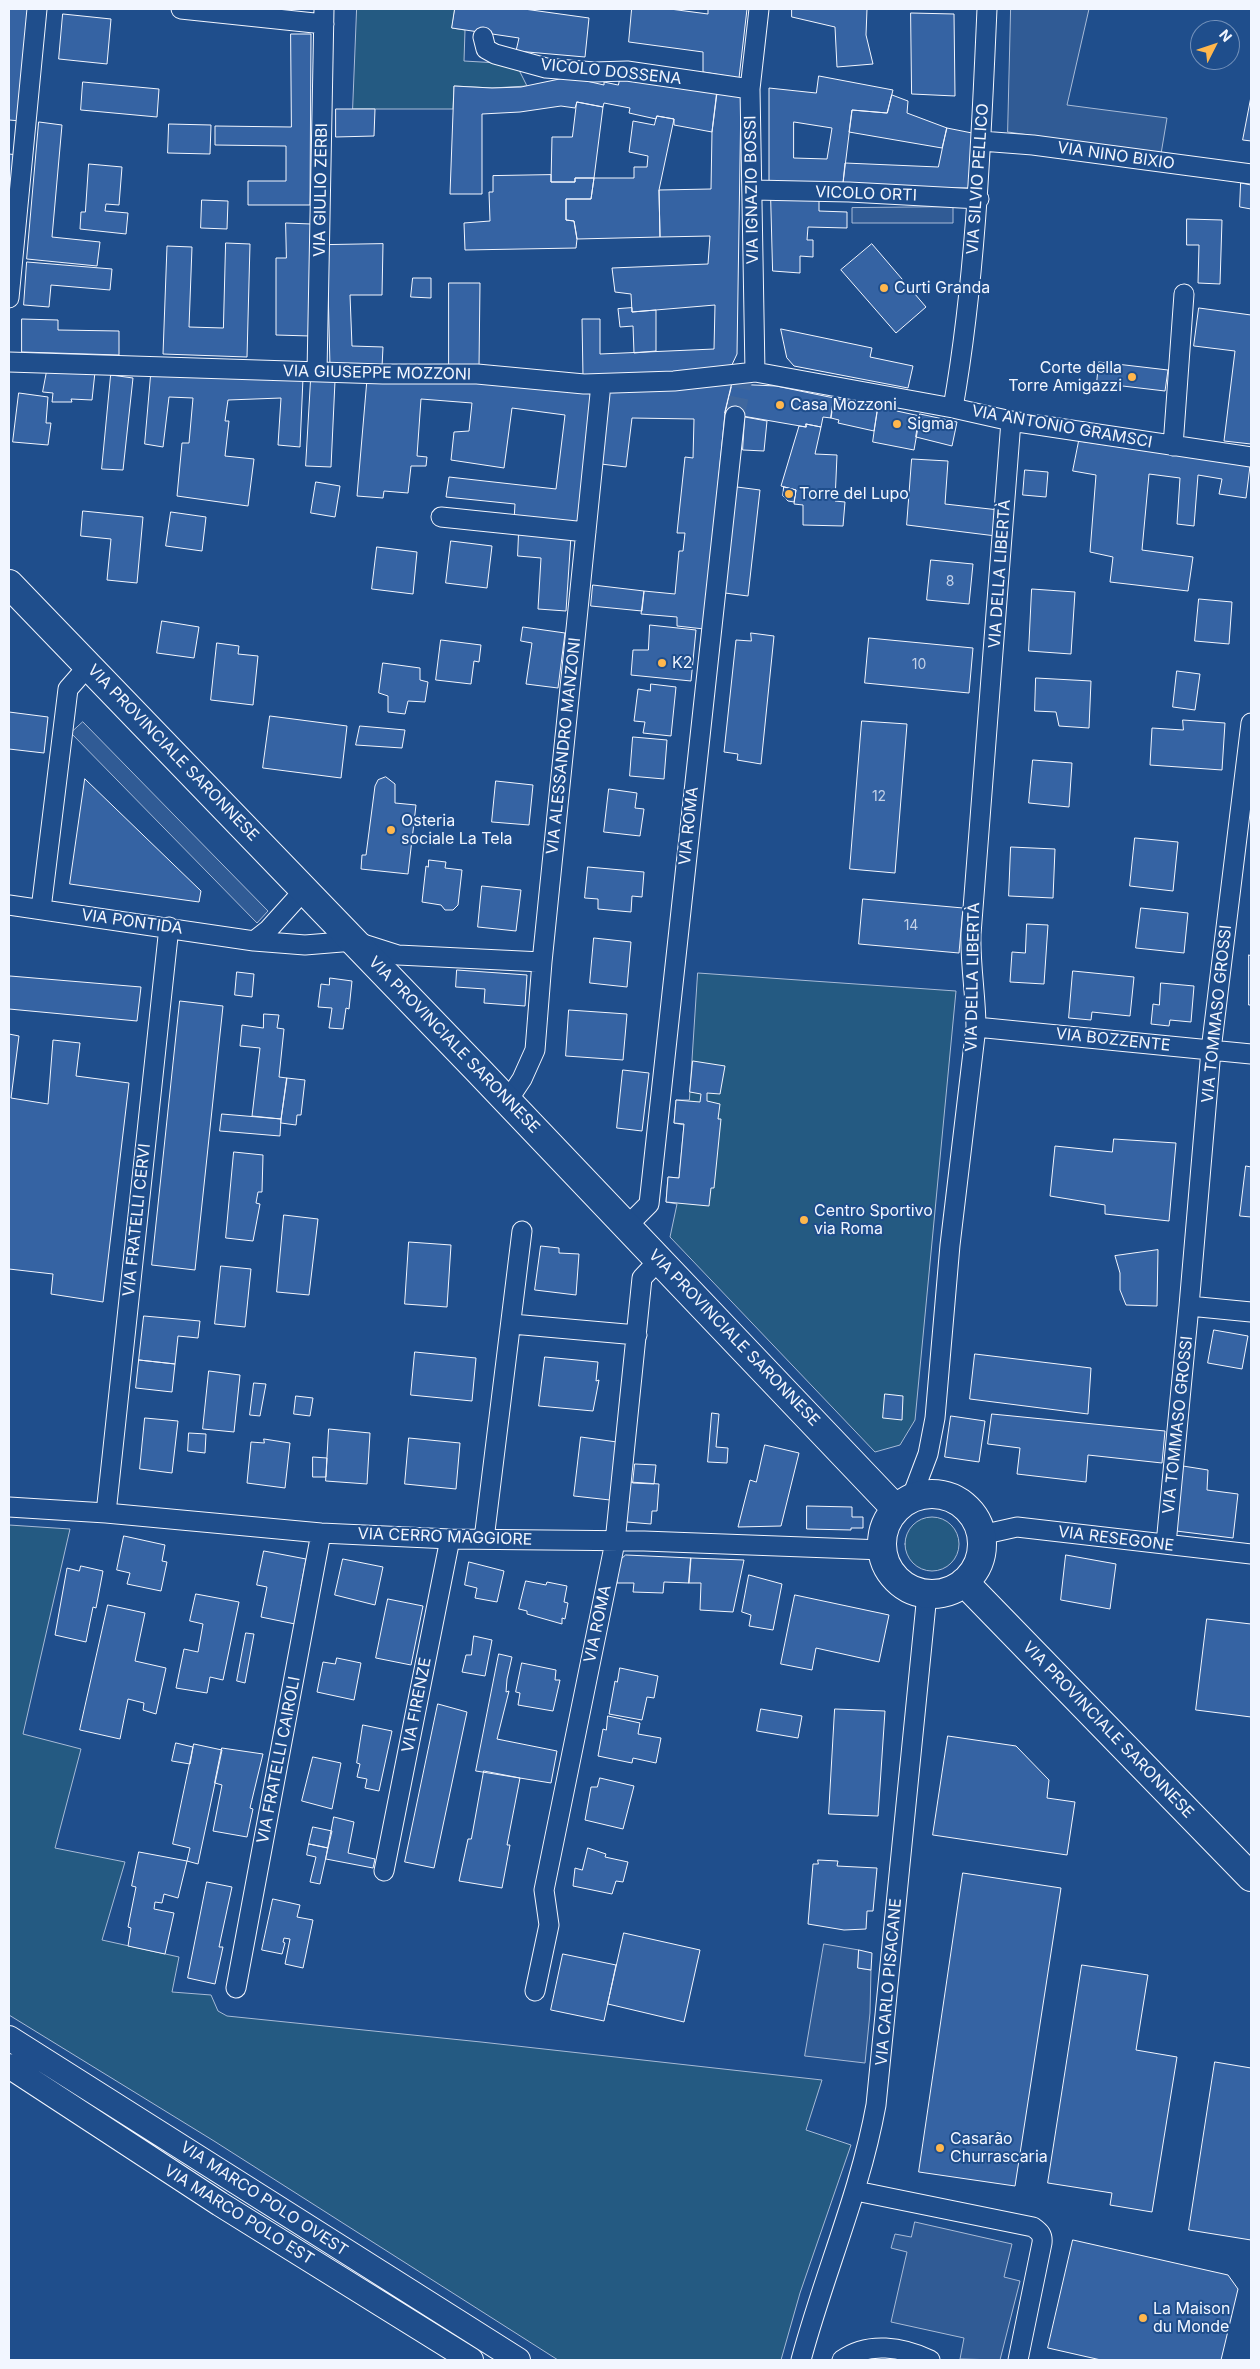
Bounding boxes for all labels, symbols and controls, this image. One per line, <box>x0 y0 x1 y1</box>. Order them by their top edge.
north arrow <box>1190 20 1240 70</box>
text: N <box>1216 26 1236 45</box>
street label: VICOLO DOSSENA <box>540 55 682 89</box>
street label: VIA SILVIO PELLICO <box>963 103 993 255</box>
street label: VIA IGNAZIO BOSSI <box>741 115 763 265</box>
street label: VIA GIULIO ZERBI <box>310 123 332 257</box>
street label: VIA NINO BIXIO <box>1056 138 1176 174</box>
street label: VICOLO ORTI <box>815 183 917 205</box>
place label: Curti Granda <box>894 278 990 298</box>
marker: Curti Granda <box>878 282 890 294</box>
place label: Corte della Torre Amigazzi <box>1008 358 1122 396</box>
street label: VIA GIUSEPPE MOZZONI <box>283 362 471 384</box>
marker: Corte della Torre Amigazzi <box>1126 371 1138 383</box>
place label: Casa Mozzoni <box>790 395 897 415</box>
marker: Casa Mozzoni <box>774 399 786 411</box>
street label: VIA ANTONIO GRAMSCI <box>970 402 1154 452</box>
place label: Sigma <box>907 414 954 434</box>
marker: Sigma <box>891 418 903 430</box>
place label: Torre del Lupo <box>799 484 909 504</box>
marker: Torre del Lupo <box>783 488 795 500</box>
street label: VIA DELLA LIBERTÀ <box>985 499 1015 649</box>
house number: 8 <box>946 574 954 590</box>
street label: VIA ALESSANDRO MANZONI <box>543 636 585 856</box>
place label: K2 <box>672 653 693 673</box>
marker: K2 <box>656 657 668 669</box>
house number: 10 <box>912 657 926 673</box>
street label: VIA PROVINCIALE SARONNESE <box>83 661 263 845</box>
street label: VIA ROMA <box>675 786 703 866</box>
house number: 12 <box>872 789 886 805</box>
place label: Osteria sociale La Tela <box>401 811 513 849</box>
marker: Osteria sociale La Tela <box>385 824 397 836</box>
street label: VIA DELLA LIBERTÀ <box>962 902 984 1052</box>
street label: VIA PONTIDA <box>80 905 184 939</box>
house number: 14 <box>904 918 918 934</box>
street label: VIA TOMMASO GROSSI <box>1198 924 1236 1104</box>
street label: VIA PROVINCIALE SARONNESE <box>364 953 544 1137</box>
street label: VIA BOZZENTE <box>1055 1024 1171 1056</box>
street label: VIA FRATELLI CERVI <box>119 1143 155 1297</box>
place label: Centro Sportivo via Roma <box>814 1201 933 1239</box>
marker: Centro Sportivo via Roma <box>798 1214 810 1226</box>
street label: VIA PROVINCIALE SARONNESE <box>644 1246 824 1430</box>
street label: VIA TOMMASO GROSSI <box>1159 1335 1197 1515</box>
street label: VIA RESEGONE <box>1057 1522 1175 1556</box>
street label: VIA CERRO MAGGIORE <box>357 1524 533 1550</box>
street label: VIA ROMA <box>580 1583 616 1665</box>
street label: VIA PROVINCIALE SARONNESE <box>1018 1638 1198 1822</box>
street label: VIA FIRENZE <box>398 1656 436 1754</box>
street label: VIA FRATELLI CAIROLI <box>253 1675 305 1845</box>
street label: VIA CARLO PISACANE <box>872 1897 906 2067</box>
place label: Casarão Churrascaria <box>950 2129 1048 2167</box>
street label: VIA MARCO POLO OVEST <box>177 2138 351 2260</box>
marker: Casarão Churrascaria <box>934 2142 946 2154</box>
street label: VIA MARCO POLO EST <box>161 2161 317 2269</box>
place label: La Maison du Monde <box>1153 2299 1230 2337</box>
marker: La Maison du Monde <box>1137 2312 1149 2324</box>

